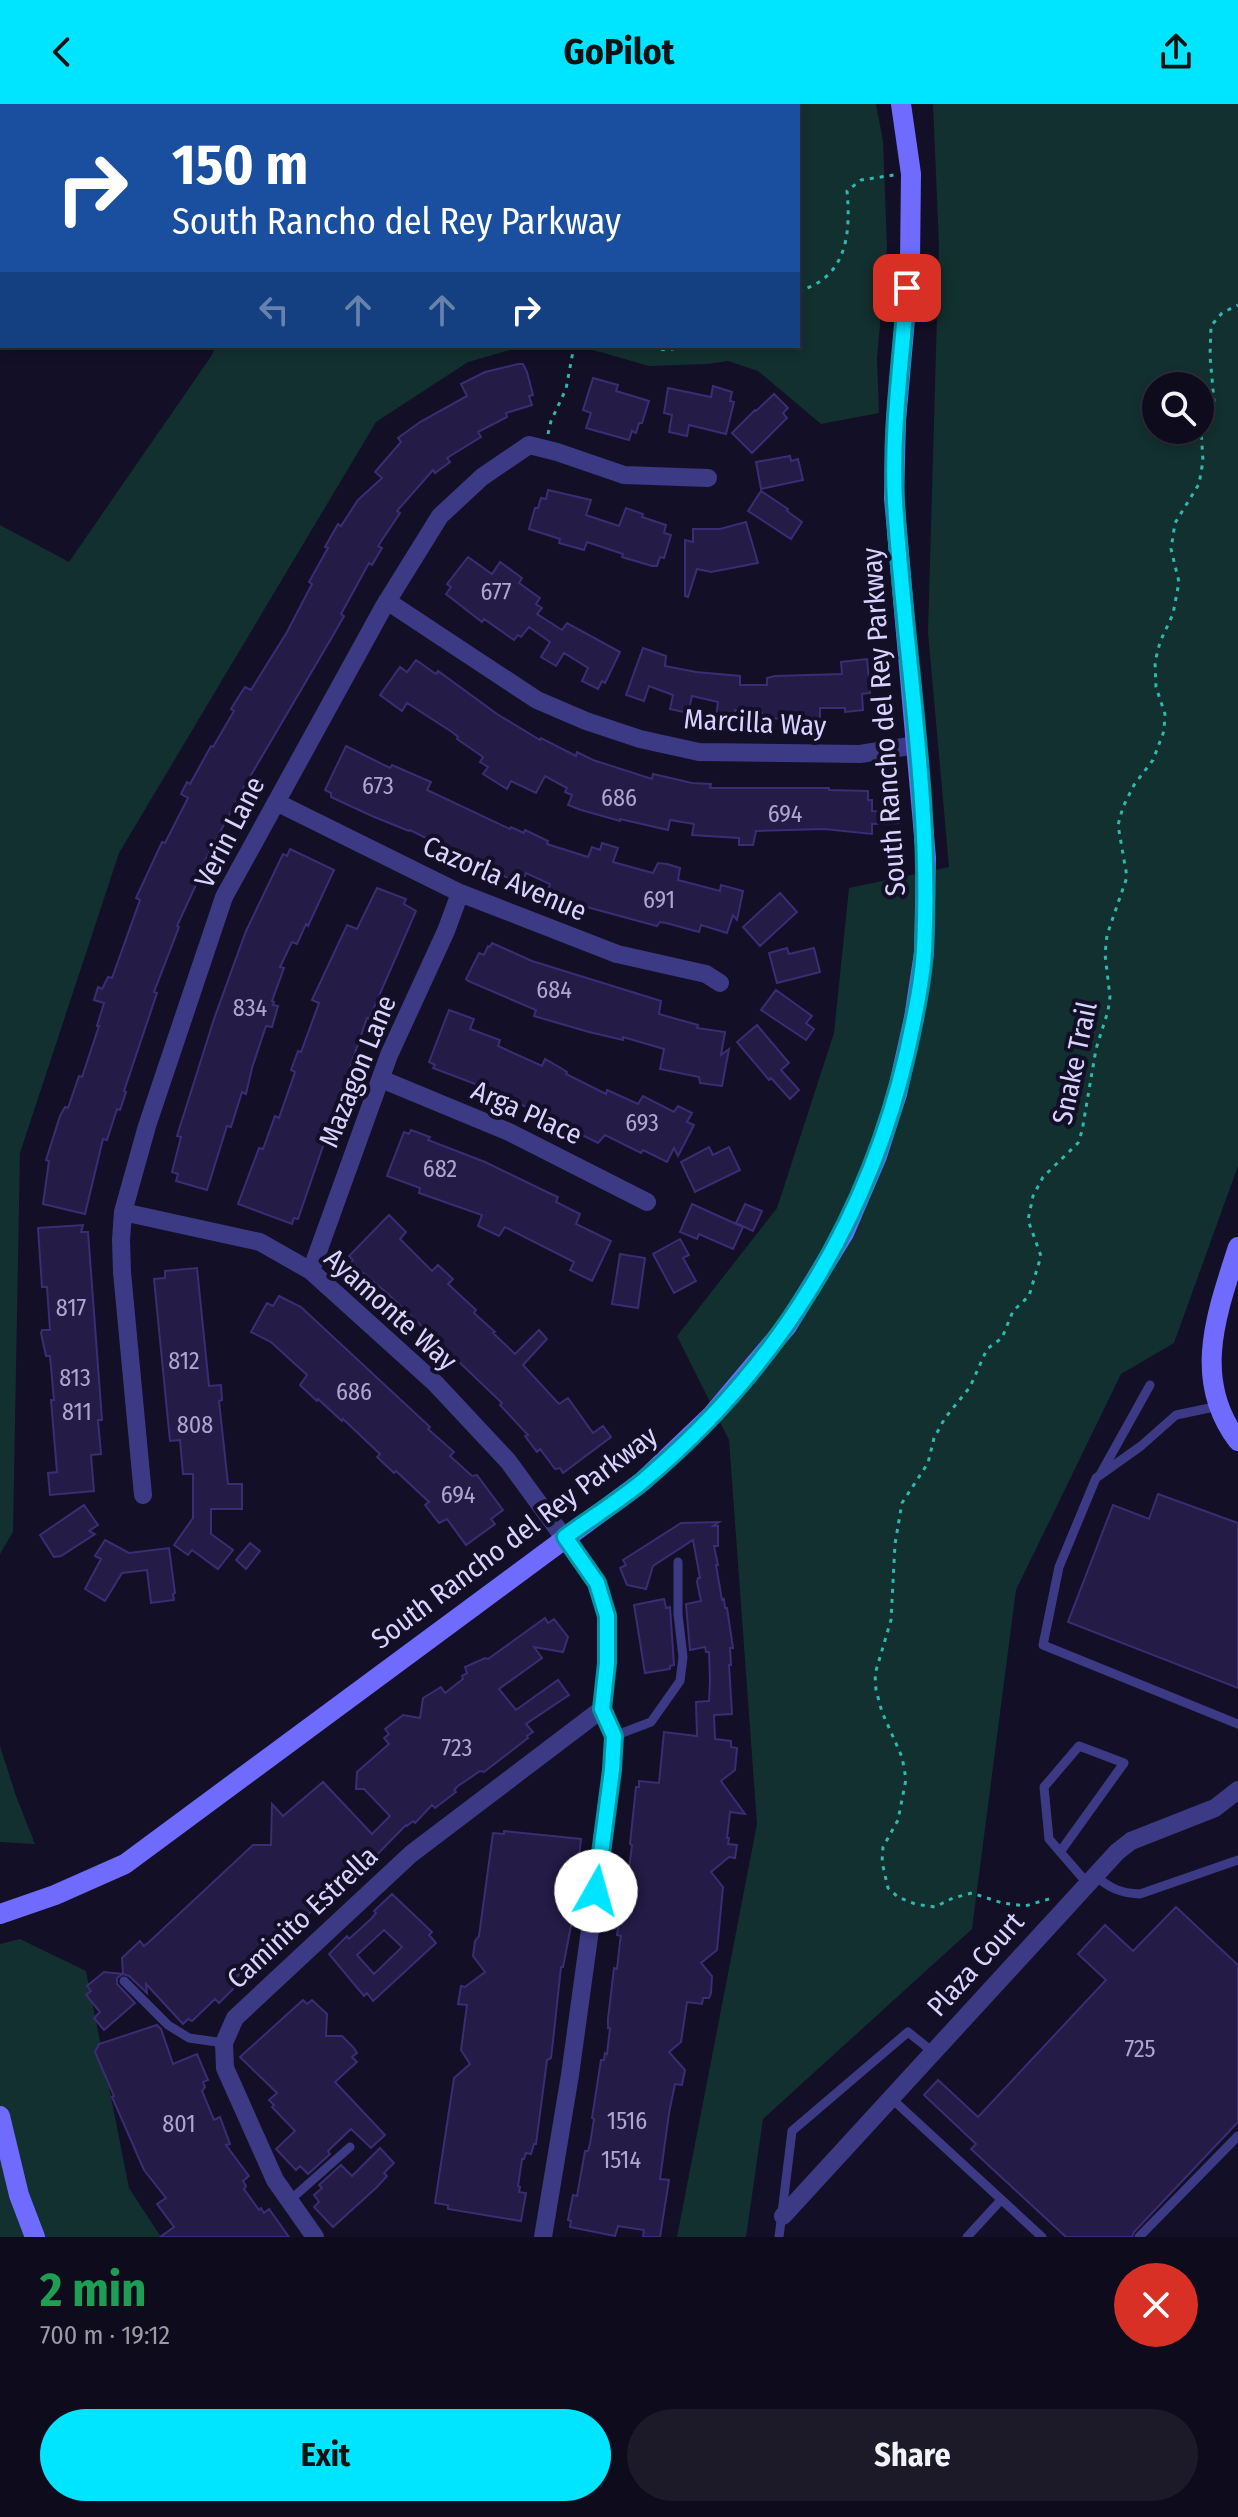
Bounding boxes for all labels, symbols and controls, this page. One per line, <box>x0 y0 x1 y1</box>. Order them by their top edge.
icon: back <box>40 30 84 74</box>
text: GoPilot <box>564 30 674 74</box>
icon: share <box>1154 30 1198 74</box>
text: 150 m <box>172 132 308 199</box>
icon: right <box>40 136 144 240</box>
text: South Rancho del Rey Parkway <box>172 200 621 244</box>
pin <box>873 254 941 322</box>
icon: arrive <box>885 266 929 310</box>
icon: left <box>252 288 296 332</box>
icon: ahead <box>336 288 380 332</box>
icon: ahead <box>420 288 464 332</box>
icon: right <box>504 288 548 332</box>
map controls <box>1142 372 1214 444</box>
button: search <box>1142 372 1214 444</box>
street label: South Rancho del Rey Parkway <box>855 546 912 897</box>
house number: 677 <box>481 578 512 606</box>
street label: Marcilla Way <box>683 702 828 743</box>
street label: Verin Lane <box>187 771 271 893</box>
house number: 673 <box>362 772 394 800</box>
house number: 686 <box>601 784 637 812</box>
house number: 694 <box>768 800 802 828</box>
street label: Cazorla Avenue <box>418 829 592 928</box>
house number: 691 <box>643 886 675 914</box>
house number: 684 <box>536 976 572 1004</box>
street label: Mazagon Lane <box>312 990 403 1152</box>
house number: 834 <box>233 994 267 1022</box>
street label: Snake Trail <box>1045 999 1104 1128</box>
street label: Arga Place <box>466 1073 587 1151</box>
house number: 693 <box>625 1109 659 1137</box>
house number: 682 <box>423 1155 457 1183</box>
street label: Ayamonte Way <box>318 1241 464 1378</box>
house number: 817 <box>56 1294 87 1322</box>
house number: 812 <box>168 1347 200 1375</box>
house number: 813 <box>59 1364 91 1392</box>
house number: 686 <box>336 1378 372 1406</box>
house number: 811 <box>62 1398 92 1426</box>
house number: 808 <box>177 1411 213 1439</box>
street label: South Rancho del Rey Parkway <box>365 1419 664 1656</box>
house number: 694 <box>441 1481 475 1509</box>
house number: 723 <box>442 1734 472 1762</box>
street label: Caminito Estrella <box>220 1839 384 1995</box>
position arrow <box>554 1849 638 1933</box>
street label: Plaza Court <box>920 1905 1031 2023</box>
house number: 725 <box>1124 2035 1156 2063</box>
house number: 1516 <box>607 2107 647 2135</box>
house number: 801 <box>162 2110 196 2138</box>
house number: 1514 <box>601 2146 641 2174</box>
text: 2 min <box>40 2261 146 2319</box>
button: close <box>1114 2263 1198 2347</box>
text: 700 m · 19:12 <box>40 2320 170 2351</box>
button: Exit <box>40 2409 611 2501</box>
button: Share <box>627 2409 1198 2501</box>

